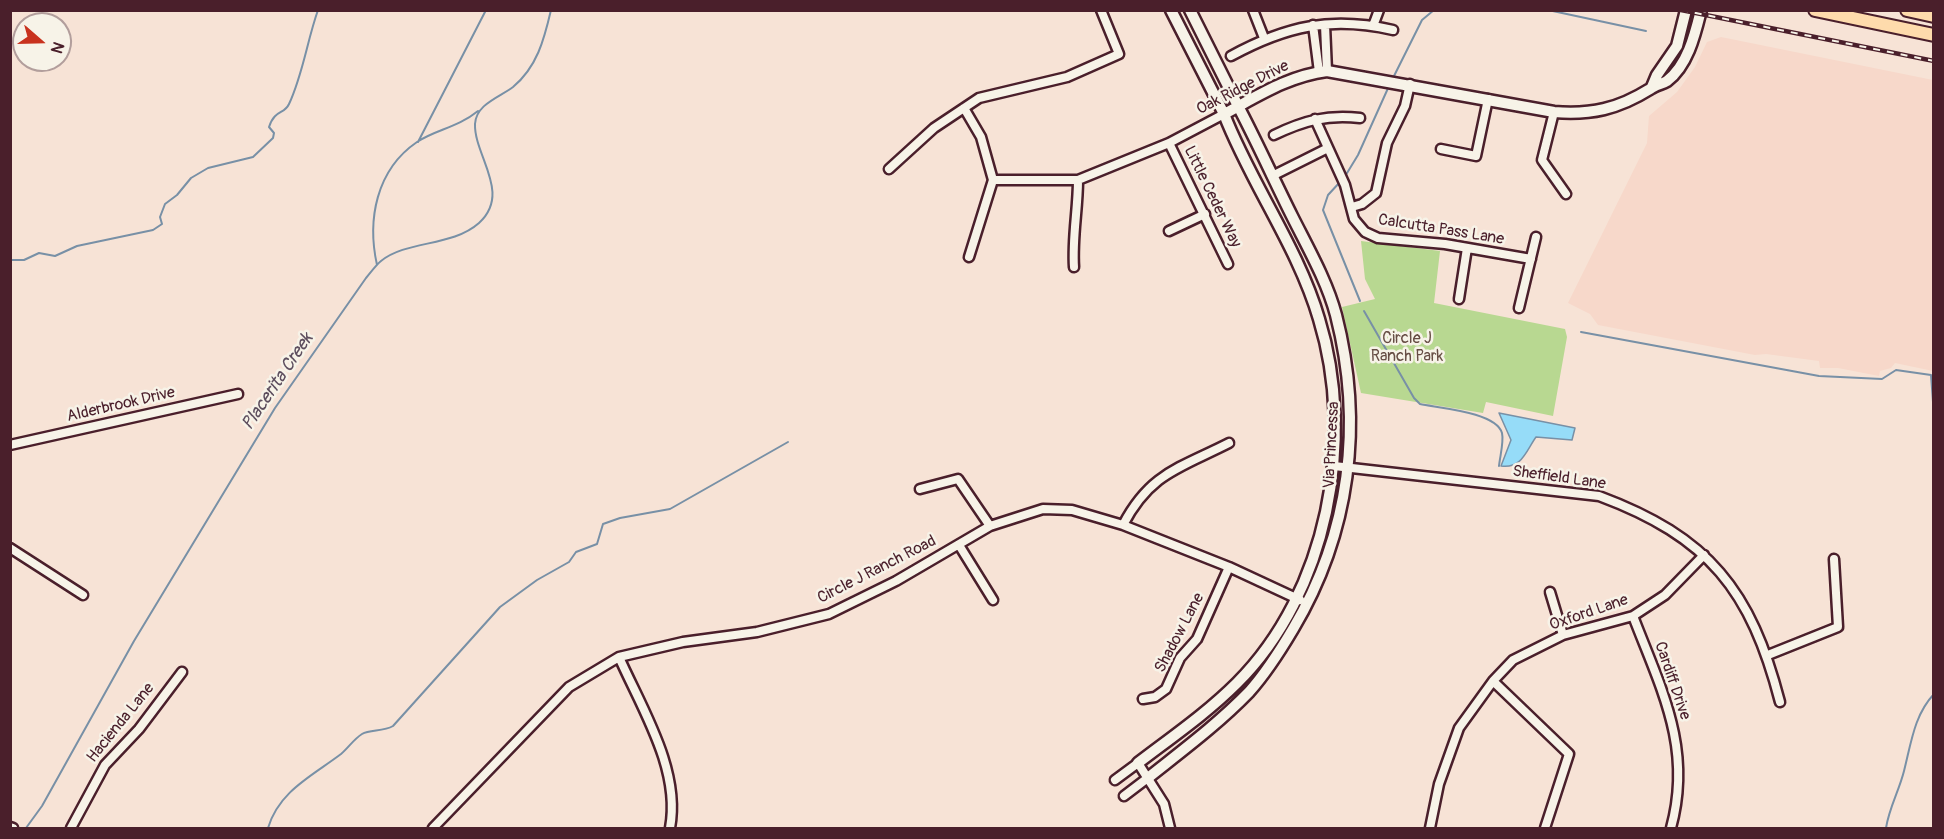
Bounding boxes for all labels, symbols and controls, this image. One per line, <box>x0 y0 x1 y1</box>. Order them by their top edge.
north arrow <box>12 12 72 72</box>
text: N <box>46 39 68 56</box>
street label: Oak Ridge Drive <box>1194 56 1292 120</box>
street label: Little Ceder Way <box>1179 143 1245 251</box>
street label: Calcutta Pass Lane <box>1377 211 1505 249</box>
water label: Placerita Creek <box>238 329 318 435</box>
park label: Circle J Ranch Park <box>1371 329 1443 367</box>
street label: Alderbrook Drive <box>65 383 177 427</box>
street label: Via Princessa <box>1320 401 1344 489</box>
street label: Sheffield Lane <box>1511 462 1607 494</box>
street label: Circle J Ranch Road <box>815 532 939 608</box>
street label: Shadow Lane <box>1151 590 1209 676</box>
street label: Oxford Lane <box>1547 591 1631 635</box>
street label: Cardiff Drive <box>1650 639 1694 723</box>
street label: Hacienda Lane <box>83 679 159 767</box>

